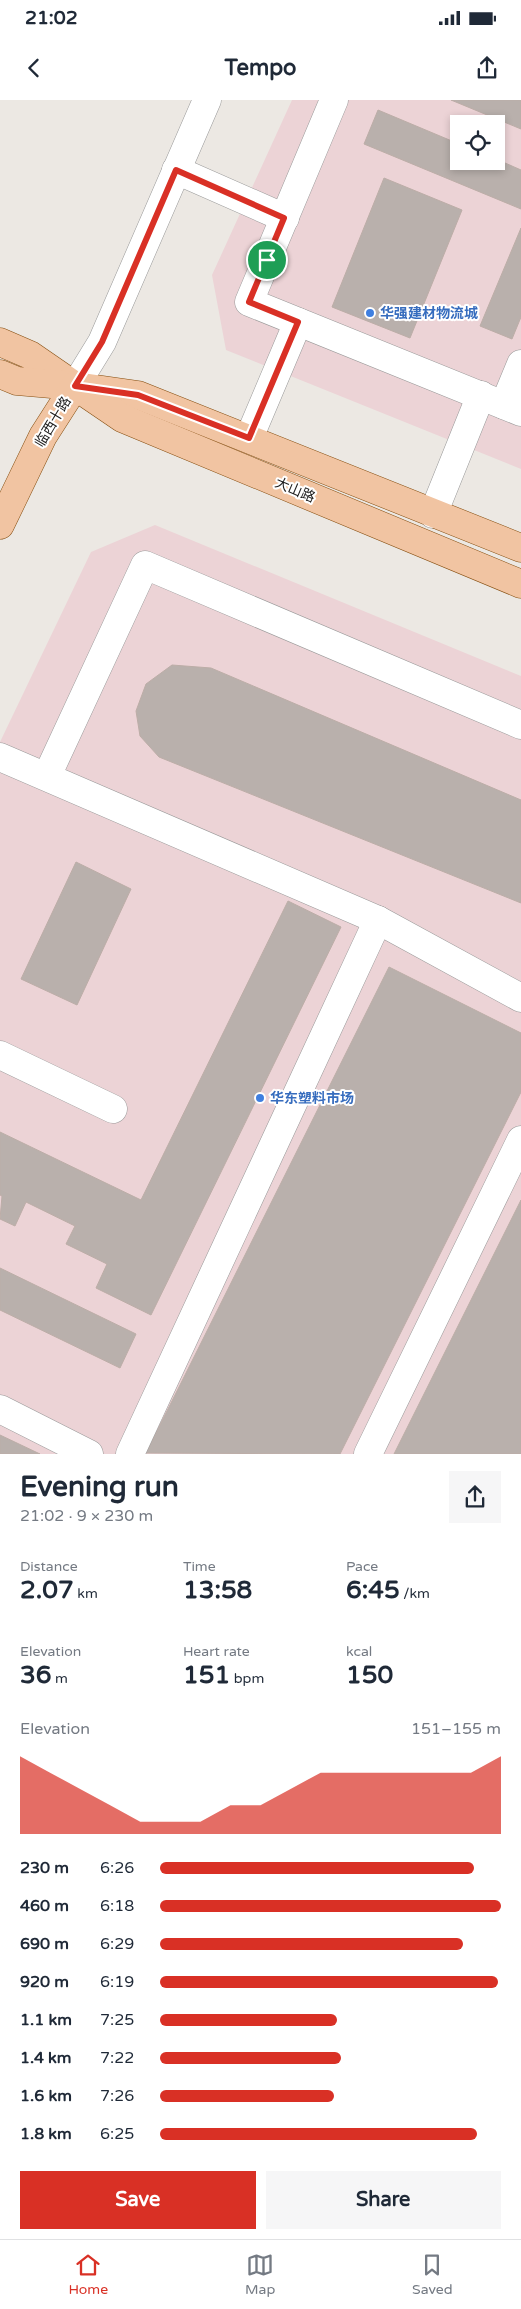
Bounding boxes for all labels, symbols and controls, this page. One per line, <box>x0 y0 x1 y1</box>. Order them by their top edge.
text: 21:02 <box>25 7 78 29</box>
icon: back <box>20 54 48 82</box>
icon: share <box>473 54 501 82</box>
text: Tempo <box>225 55 296 81</box>
map controls <box>450 115 505 170</box>
button: locate <box>450 115 505 170</box>
pin <box>246 239 288 281</box>
icon: arrive <box>253 246 281 274</box>
place label: 华强建材物流城 <box>380 305 478 322</box>
marker: 华强建材物流城 <box>364 307 376 319</box>
street label: 临西十路 <box>31 394 75 450</box>
street label: 大山路 <box>272 474 318 506</box>
place label: 华东塑料市场 <box>270 1090 354 1107</box>
marker: 华东塑料市场 <box>254 1092 266 1104</box>
text: Evening run <box>20 1470 179 1504</box>
button: share <box>449 1471 501 1523</box>
text: 21:02 · 9 × 230 m <box>20 1506 153 1526</box>
text: Distance <box>20 1558 78 1575</box>
text: Time <box>183 1558 216 1575</box>
text: Pace <box>346 1558 378 1575</box>
text: 2.07 <box>20 1575 74 1605</box>
text: 13:58 <box>183 1575 252 1605</box>
text: 6:45 <box>346 1575 400 1605</box>
text: km <box>74 1585 98 1602</box>
text: /km <box>400 1585 430 1602</box>
text: Elevation <box>20 1643 81 1660</box>
text: Heart rate <box>183 1643 250 1660</box>
text: kcal <box>346 1643 372 1660</box>
text: 36 <box>20 1660 51 1690</box>
text: 151 <box>183 1660 230 1690</box>
text: 150 <box>346 1660 393 1690</box>
text: m <box>51 1670 68 1687</box>
text: bpm <box>230 1670 264 1687</box>
text: Elevation <box>20 1719 90 1739</box>
text: 151–155 m <box>411 1719 501 1739</box>
text: 230 m <box>20 1858 69 1878</box>
text: 6:26 <box>100 1858 134 1878</box>
text: 460 m <box>20 1896 69 1916</box>
text: 6:18 <box>100 1896 134 1916</box>
text: 690 m <box>20 1934 69 1954</box>
text: 6:29 <box>100 1934 134 1954</box>
text: 920 m <box>20 1972 69 1992</box>
text: 6:19 <box>100 1972 134 1992</box>
text: 1.1 km <box>20 2010 72 2030</box>
text: 7:25 <box>100 2010 134 2030</box>
text: 1.4 km <box>20 2048 72 2068</box>
text: 7:22 <box>100 2048 134 2068</box>
text: 1.6 km <box>20 2086 72 2106</box>
text: 7:26 <box>100 2086 134 2106</box>
text: 1.8 km <box>20 2124 72 2144</box>
text: 6:25 <box>100 2124 134 2144</box>
button: Save <box>20 2171 256 2229</box>
button: Share <box>266 2171 501 2229</box>
tab: Home <box>68 2251 108 2298</box>
tab: Map <box>245 2251 275 2298</box>
tab: Saved <box>412 2251 453 2298</box>

